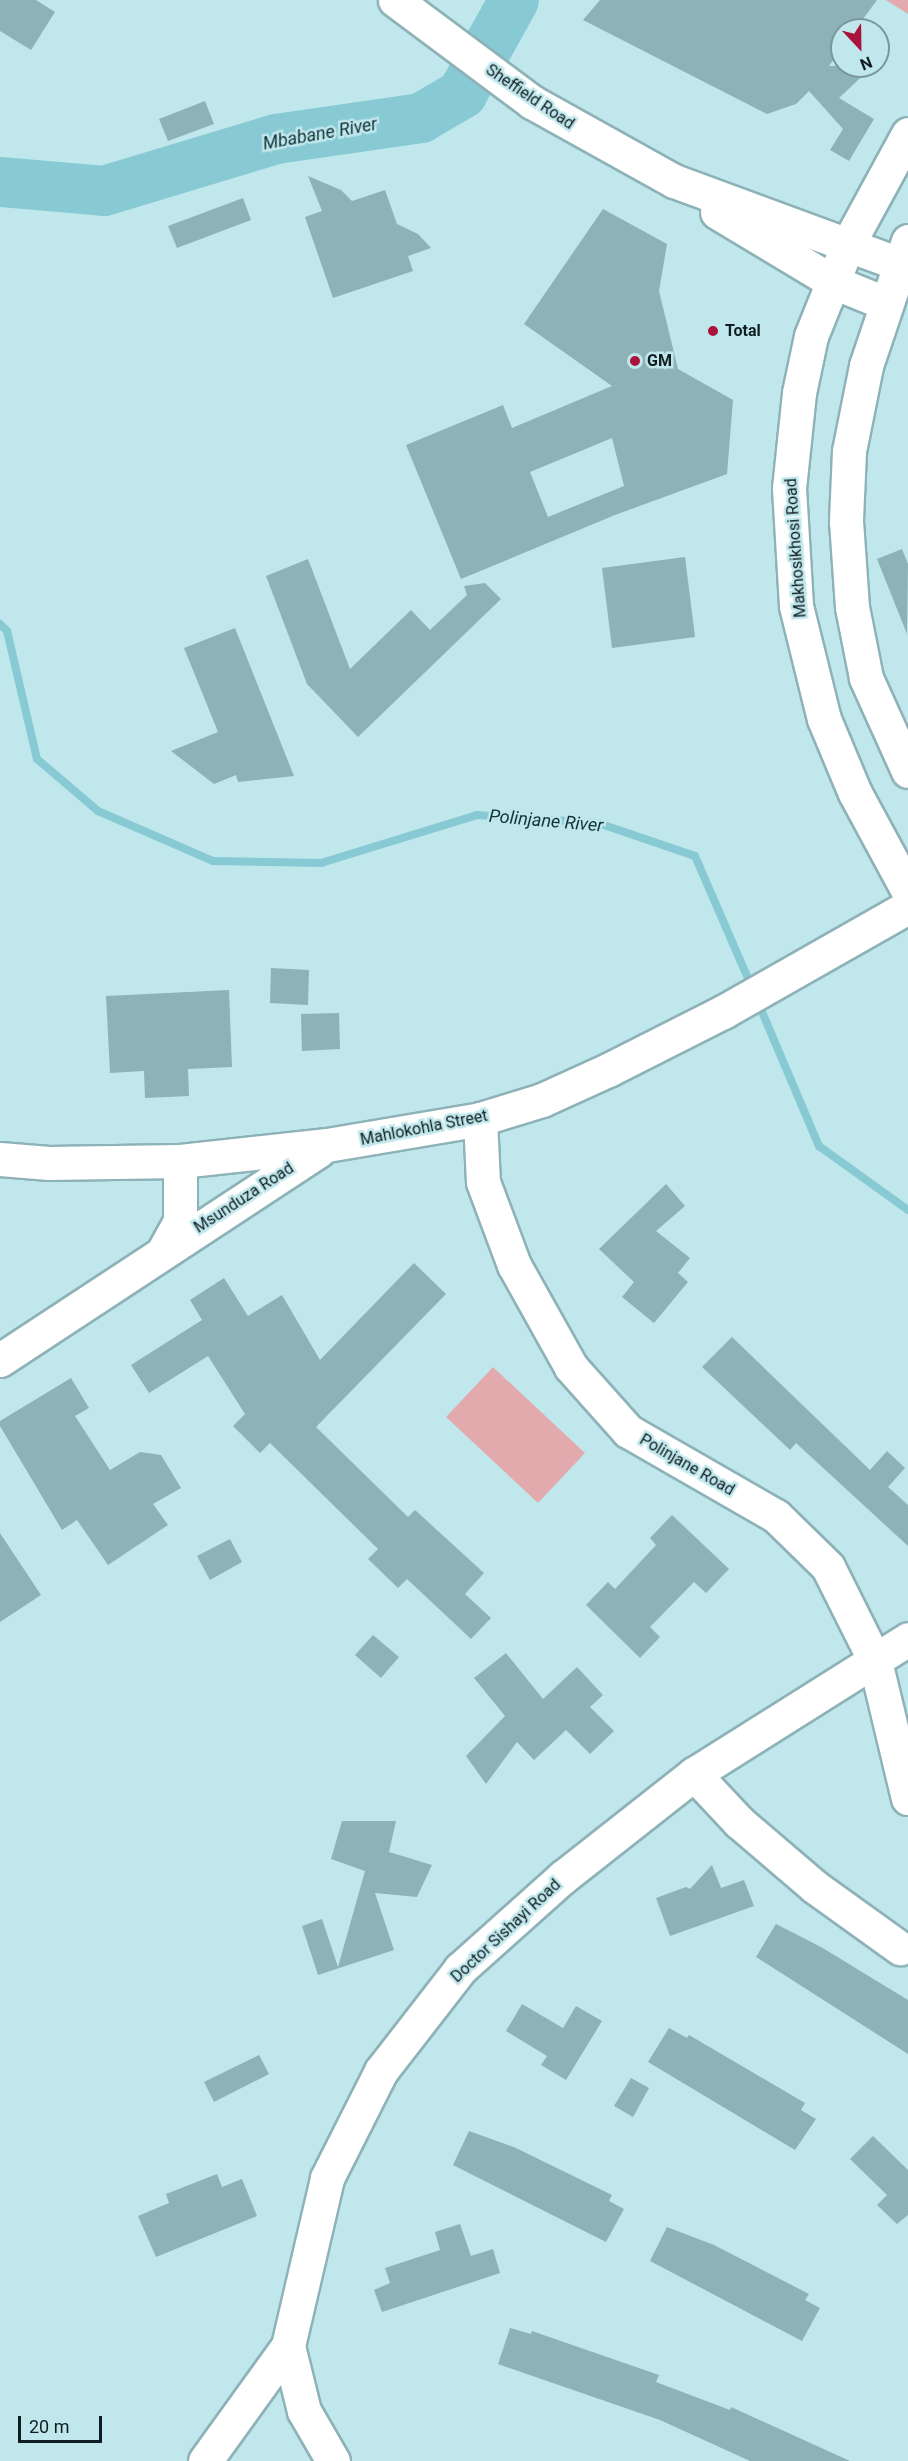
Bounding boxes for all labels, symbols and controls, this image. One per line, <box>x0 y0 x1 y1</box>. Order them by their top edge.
north arrow <box>830 18 890 78</box>
text: N <box>857 52 875 74</box>
street label: Sheffield Road <box>482 60 578 134</box>
water label: Mbabane River <box>261 113 379 155</box>
place label: Total <box>725 321 761 341</box>
marker: Total <box>706 324 720 338</box>
place label: GM <box>647 351 672 371</box>
marker: GM <box>628 354 642 368</box>
street label: Makhosikhosi Road <box>782 478 810 618</box>
water label: Polinjane River <box>488 805 604 837</box>
street label: Mahlokohla Street <box>359 1106 489 1150</box>
street label: Msunduza Road <box>191 1159 297 1237</box>
street label: Polinjane Road <box>636 1430 738 1500</box>
street label: Doctor Sishayi Road <box>447 1875 565 1987</box>
scale bar <box>21 2404 105 2442</box>
text: 20 m <box>29 2416 69 2437</box>

